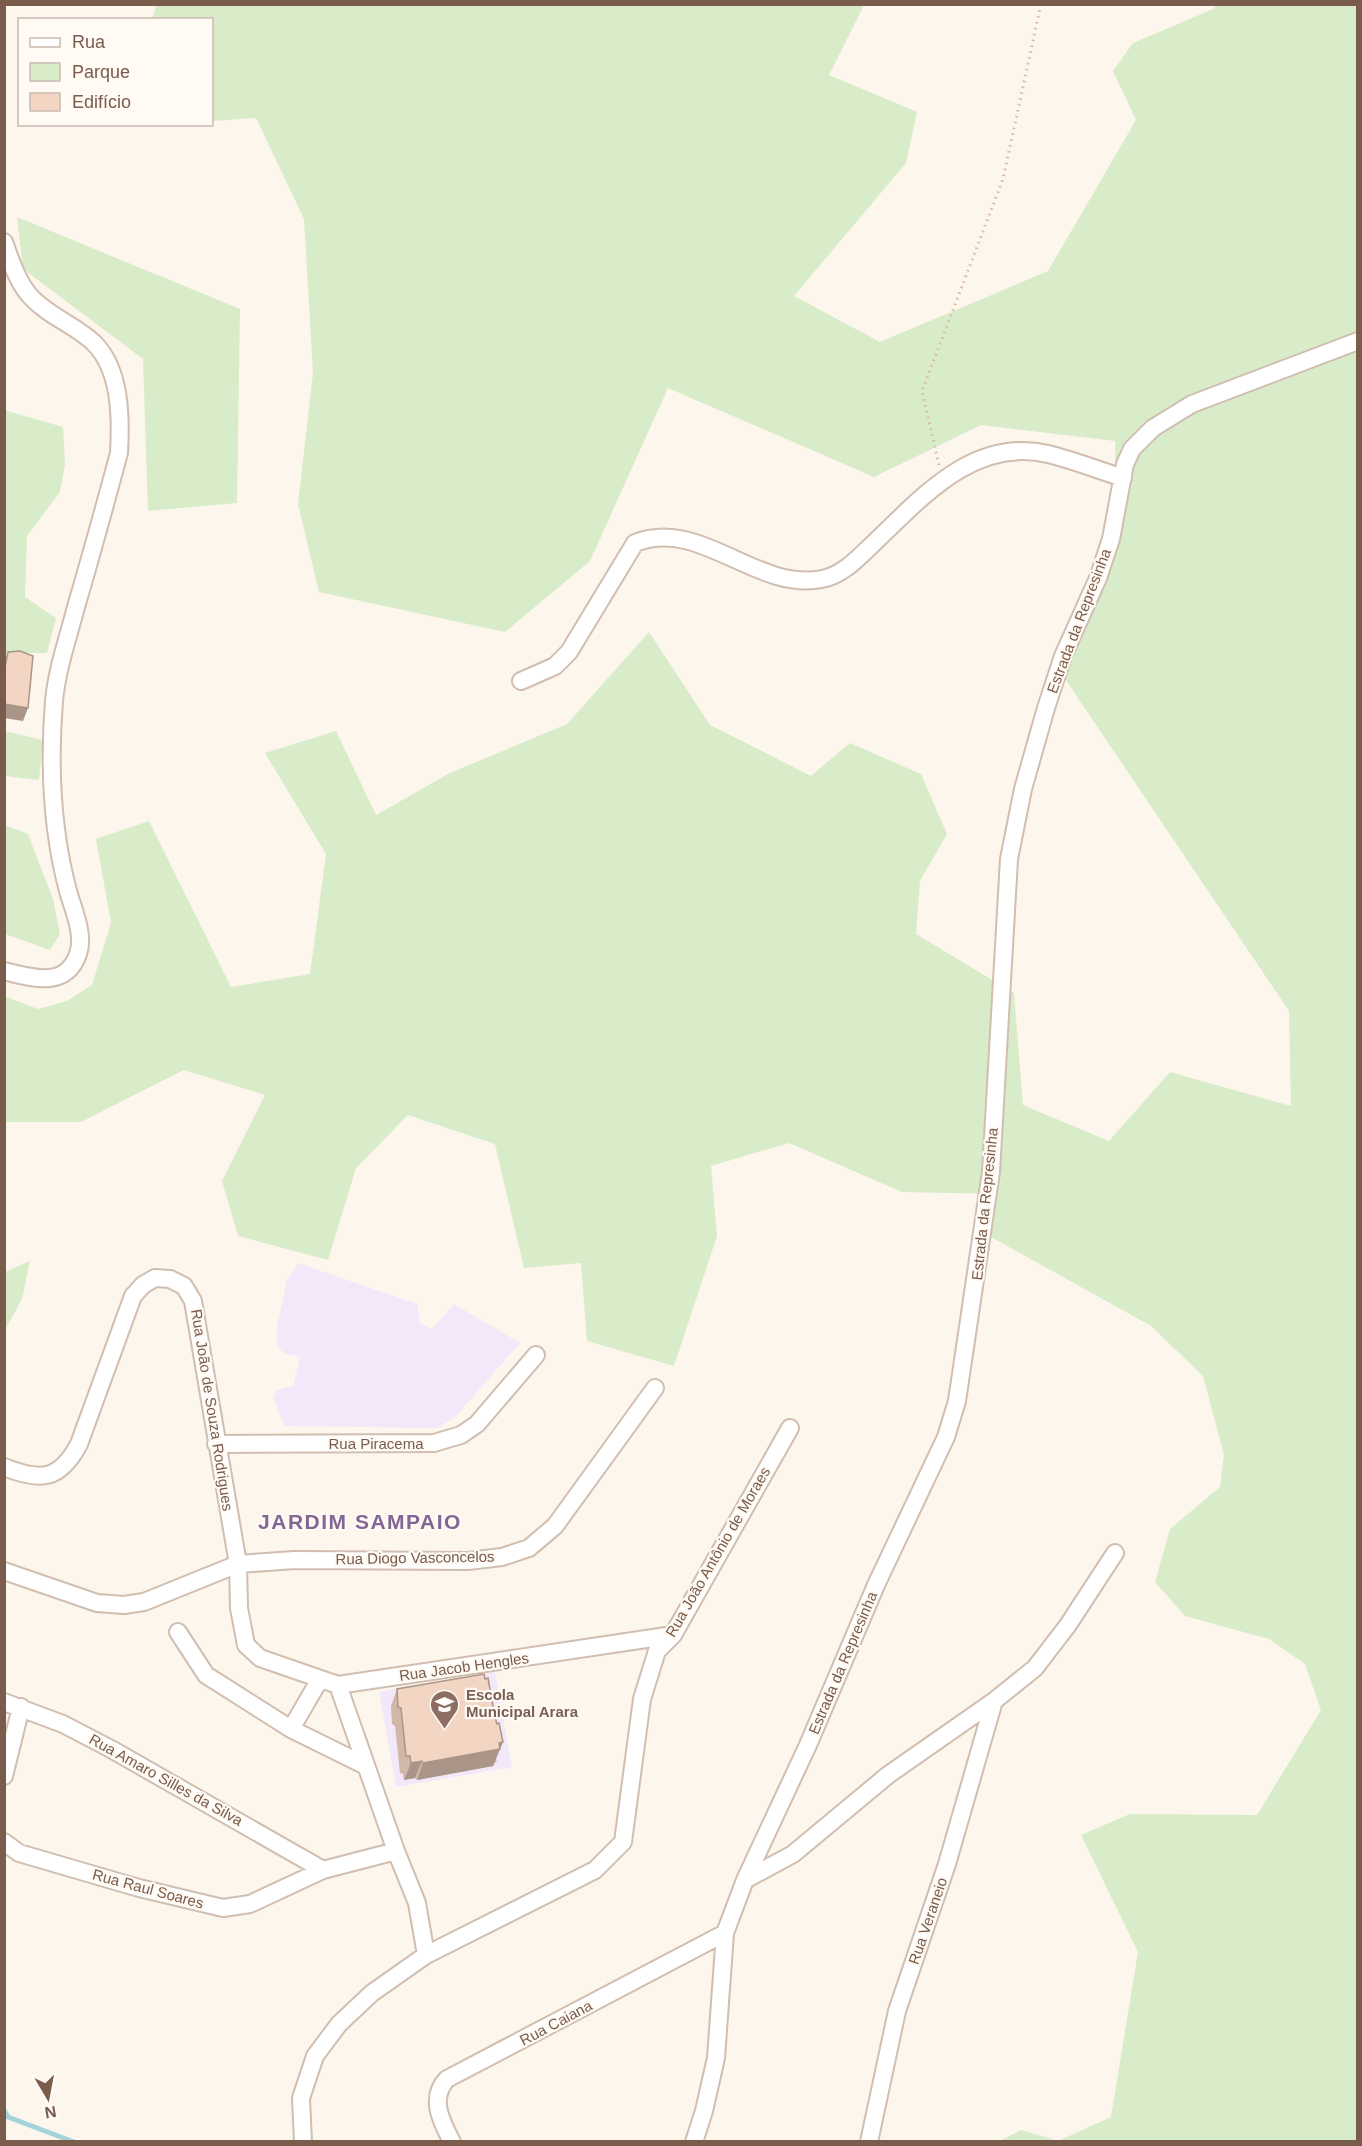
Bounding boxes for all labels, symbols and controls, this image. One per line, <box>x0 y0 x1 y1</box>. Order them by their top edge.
legend <box>18 18 213 126</box>
text: Rua <box>72 32 106 52</box>
text: Parque <box>72 62 130 82</box>
text: Edifício <box>72 92 131 112</box>
street label: Estrada da Represinha <box>1043 546 1114 695</box>
street label: Estrada da Represinha <box>968 1126 1001 1281</box>
street label: Rua João de Souza Rodrigues <box>188 1308 237 1512</box>
street label: Rua Piracema <box>328 1435 424 1452</box>
street label: Rua João Antônio de Moraes <box>662 1464 773 1640</box>
district label: JARDIM SAMPAIO <box>258 1510 462 1533</box>
street label: Rua Diogo Vasconcelos <box>335 1548 495 1567</box>
street label: Estrada da Represinha <box>805 1588 881 1737</box>
street label: Rua Jacob Hengles <box>398 1649 530 1684</box>
place label: Escola Municipal Arara <box>466 1686 579 1720</box>
school or university icon: Escola Municipal Arara <box>429 1688 461 1730</box>
street label: Rua Amaro Silles da Silva <box>87 1730 246 1829</box>
street label: Rua Raul Soares <box>91 1866 206 1912</box>
street label: Rua Veraneio <box>905 1875 950 1967</box>
street label: Rua Caiana <box>517 1996 595 2049</box>
north arrow <box>18 2068 78 2128</box>
text: N <box>43 2103 58 2122</box>

